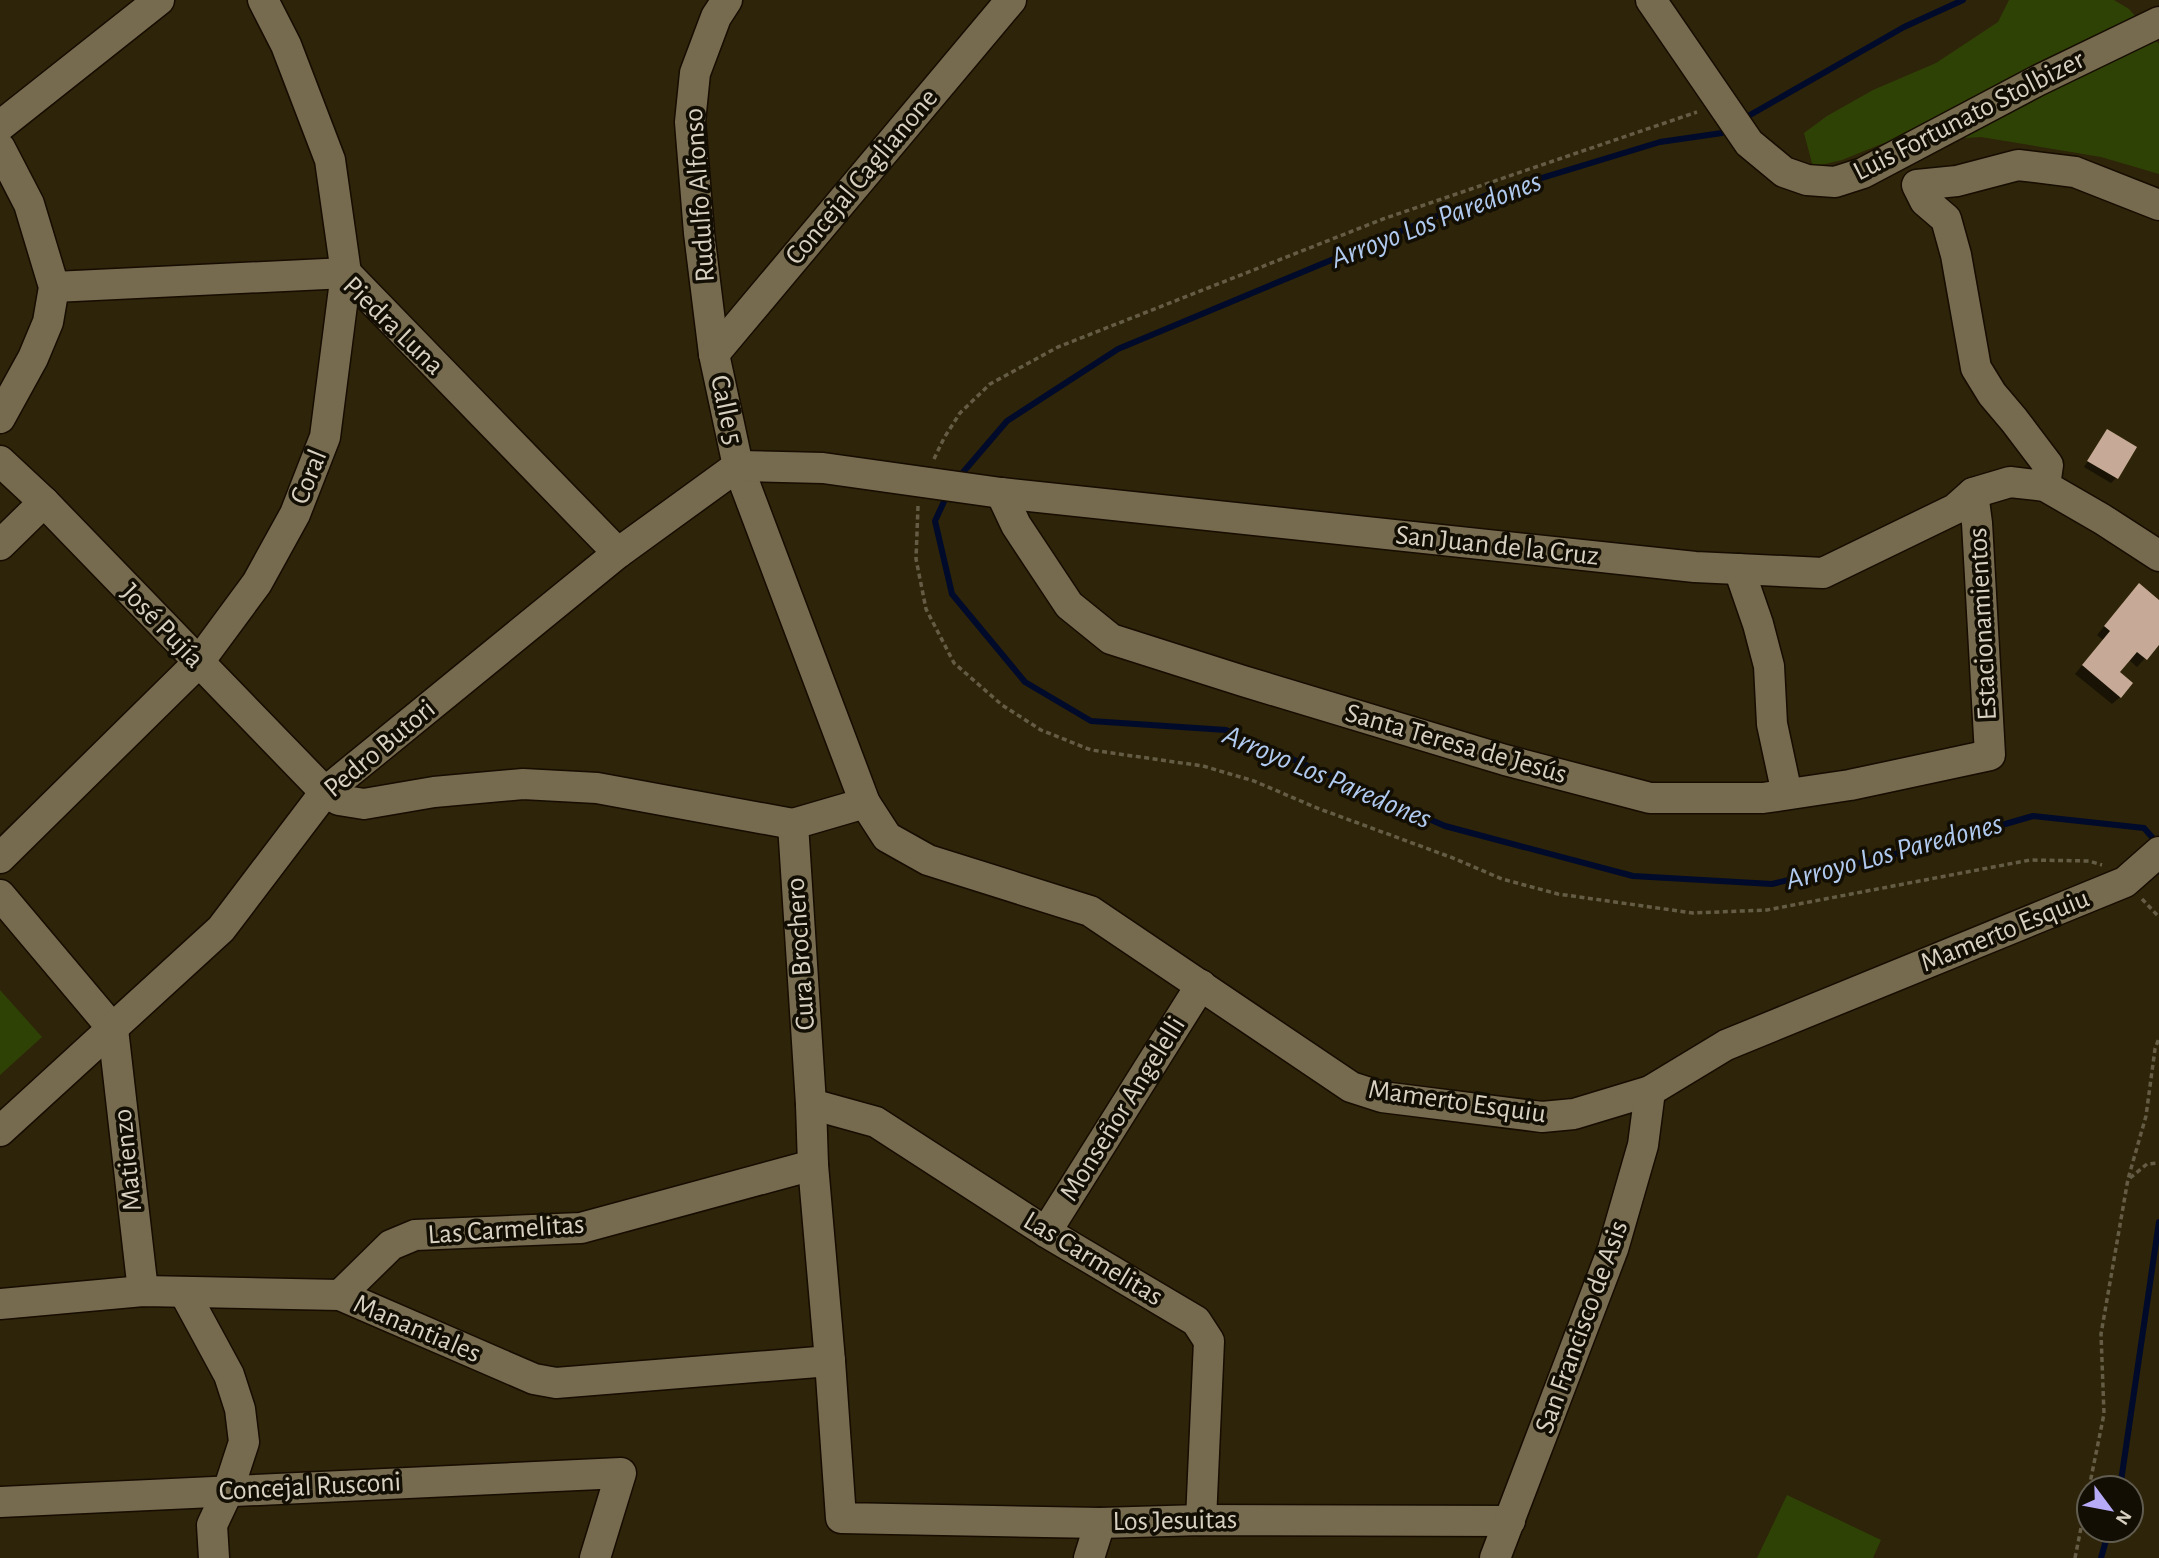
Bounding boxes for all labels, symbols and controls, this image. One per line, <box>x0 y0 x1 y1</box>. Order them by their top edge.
street label: Luis Fortunato Stolbizer <box>1849 46 2089 186</box>
street label: Concejal Caglianone <box>780 84 944 270</box>
street label: Rudulfo Alfonso <box>680 107 720 283</box>
water label: Arroyo Los Paredones <box>1326 166 1546 274</box>
street label: Piedra Luna <box>337 271 449 381</box>
street label: Calle 5 <box>705 373 747 447</box>
street label: Coral <box>286 446 332 508</box>
street label: San Juan de la Cruz <box>1394 521 1600 571</box>
street label: Estacionamientos <box>1964 527 2002 721</box>
street label: José Pujía <box>115 578 209 674</box>
street label: Pedro Butori <box>319 695 441 803</box>
street label: Santa Teresa de Jesús <box>1342 699 1570 789</box>
water label: Arroyo Los Paredones <box>1218 719 1436 835</box>
water label: Arroyo Los Paredones <box>1782 809 2006 896</box>
street label: Cura Brochero <box>782 877 820 1031</box>
street label: Mamerto Esquiu <box>1917 884 2093 978</box>
street label: Monseñor Angelelli <box>1055 1012 1191 1206</box>
street label: Mamerto Esquiu <box>1366 1076 1548 1128</box>
street label: Matienzo <box>109 1107 147 1213</box>
street label: Las Carmelitas <box>1018 1207 1168 1311</box>
street label: Las Carmelitas <box>427 1211 585 1249</box>
street label: San Francisco de Asis <box>1531 1217 1633 1437</box>
street label: Manantiales <box>349 1290 485 1368</box>
street label: Concejal Rusconi <box>218 1468 402 1506</box>
north arrow <box>2075 1474 2145 1544</box>
street label: Los Jesuitas <box>1112 1506 1238 1536</box>
text: N <box>2112 1507 2135 1528</box>

